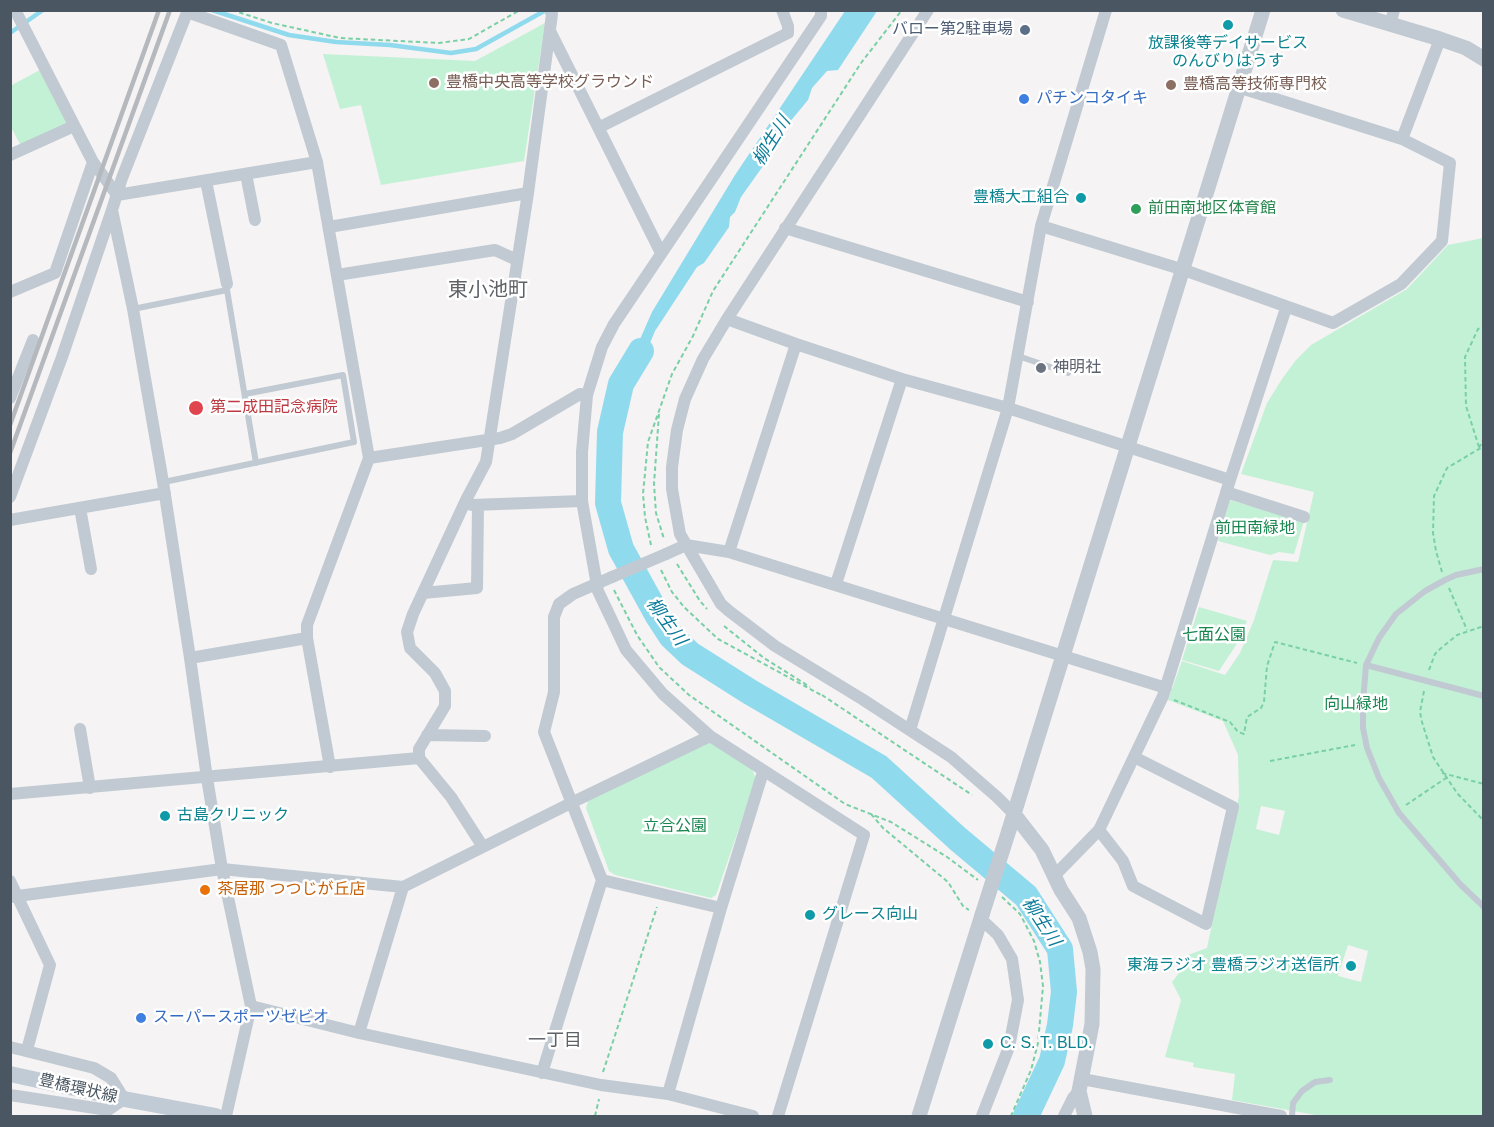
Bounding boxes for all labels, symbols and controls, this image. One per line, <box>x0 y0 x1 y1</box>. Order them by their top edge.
marker: 放課後等デイサービス のんびりはうす <box>1221 18 1235 32</box>
place label: バロー第2駐車場 <box>892 20 1013 40</box>
marker: バロー第2駐車場 <box>1018 23 1032 37</box>
place label: 放課後等デイサービス のんびりはうす <box>1148 34 1308 72</box>
place label: 豊橋中央高等学校グラウンド <box>446 73 654 93</box>
place label: 豊橋高等技術専門校 <box>1183 75 1327 95</box>
marker: 豊橋中央高等学校グラウンド <box>427 76 441 90</box>
marker: 豊橋高等技術専門校 <box>1164 78 1178 92</box>
place label: パチンコタイキ <box>1036 89 1148 109</box>
marker: パチンコタイキ <box>1017 92 1031 106</box>
water label: 柳生川 <box>749 112 795 170</box>
place label: 豊橋大工組合 <box>973 188 1069 208</box>
marker: 豊橋大工組合 <box>1074 191 1088 205</box>
place label: 前田南地区体育館 <box>1148 199 1276 219</box>
marker: 前田南地区体育館 <box>1129 202 1143 216</box>
district label: 東小池町 <box>448 278 528 302</box>
place label: 神明社 <box>1053 358 1101 378</box>
marker: 神明社 <box>1034 361 1048 375</box>
place label: 第二成田記念病院 <box>210 398 338 418</box>
marker: 第二成田記念病院 <box>187 399 205 417</box>
park label: 前田南緑地 <box>1215 519 1295 539</box>
water label: 柳生川 <box>641 594 691 650</box>
park label: 七面公園 <box>1182 626 1246 646</box>
park label: 向山緑地 <box>1324 695 1388 715</box>
place label: 古島クリニック <box>177 806 289 826</box>
marker: 古島クリニック <box>158 809 172 823</box>
park label: 立合公園 <box>643 817 707 837</box>
place label: 茶居那 つつじが丘店 <box>217 880 365 900</box>
marker: 茶居那 つつじが丘店 <box>198 883 212 897</box>
water label: 柳生川 <box>1017 893 1065 951</box>
place label: グレース向山 <box>822 905 918 925</box>
marker: グレース向山 <box>803 908 817 922</box>
place label: 東海ラジオ 豊橋ラジオ送信所 <box>1127 956 1339 976</box>
marker: 東海ラジオ 豊橋ラジオ送信所 <box>1344 959 1358 973</box>
place label: スーパースポーツゼビオ <box>153 1008 329 1028</box>
marker: スーパースポーツゼビオ <box>134 1011 148 1025</box>
district label: 一丁目 <box>528 1030 582 1052</box>
place label: C. S. T. BLD. <box>1000 1034 1092 1054</box>
marker: C. S. T. BLD. <box>981 1037 995 1051</box>
street label: 豊橋環状線 <box>37 1071 119 1107</box>

